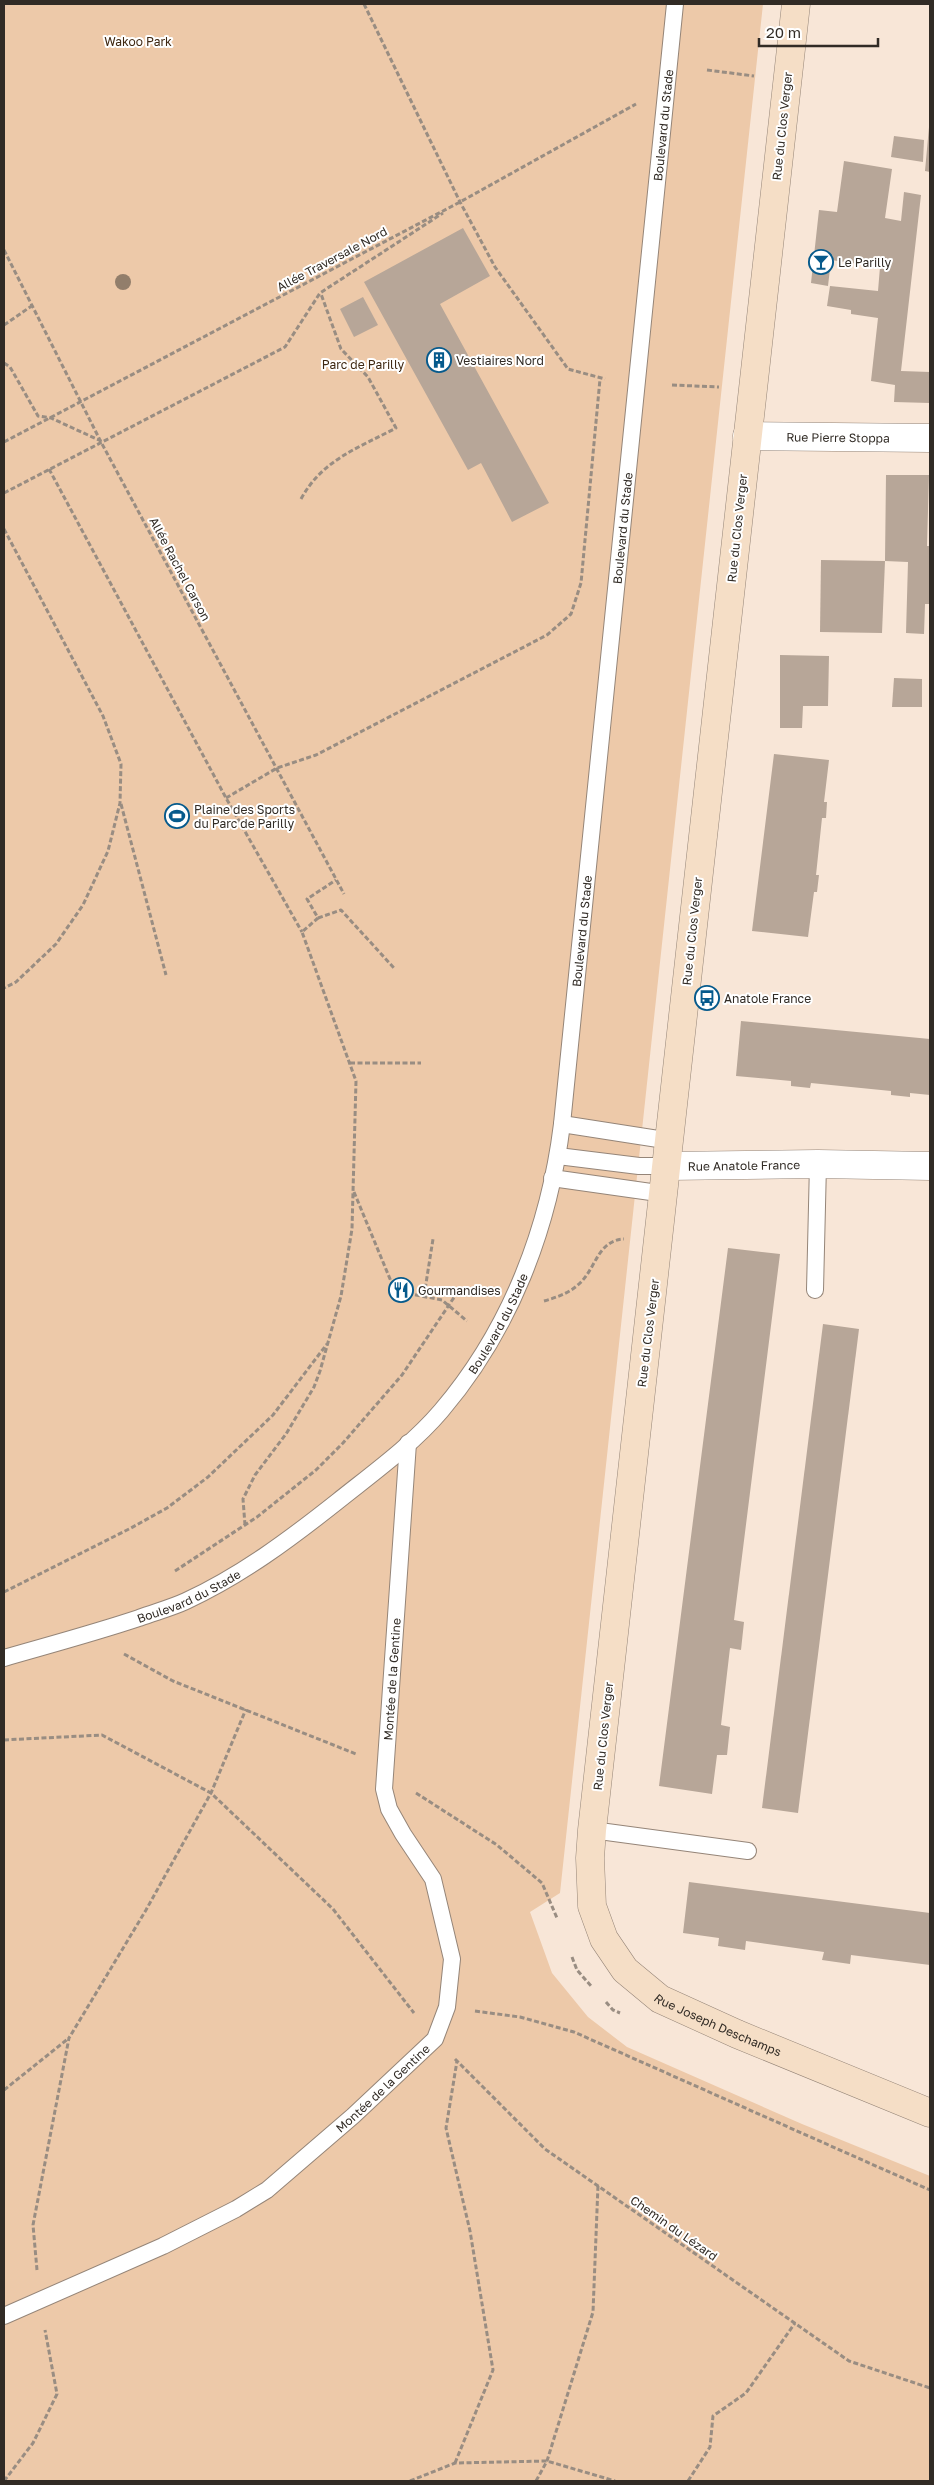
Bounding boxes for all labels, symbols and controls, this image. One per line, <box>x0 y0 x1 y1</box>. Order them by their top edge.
scale bar <box>759 15 878 47</box>
text: 20 m <box>766 23 801 41</box>
park label: Wakoo Park <box>104 34 172 49</box>
street label: Boulevard du Stade <box>650 69 676 182</box>
street label: Rue du Clos Verger <box>769 71 795 181</box>
street label: Allée Traversale Nord <box>274 224 390 294</box>
bar icon: Le Parilly <box>808 249 834 275</box>
place label: Le Parilly <box>838 255 892 270</box>
building icon: Vestiaires Nord <box>426 347 452 373</box>
place label: Vestiaires Nord <box>456 353 544 368</box>
park label: Parc de Parilly <box>322 357 405 372</box>
street label: Rue Pierre Stoppa <box>786 429 890 445</box>
street label: Boulevard du Stade <box>609 471 635 585</box>
street label: Rue du Clos Verger <box>724 473 750 583</box>
street label: Allée Rachel Carson <box>146 515 214 623</box>
place label: Plaine des Sports du Parc de Parilly <box>194 802 295 831</box>
sports icon: Plaine des Sports du Parc de Parilly <box>164 803 190 829</box>
street label: Boulevard du Stade <box>568 874 595 988</box>
street label: Rue du Clos Verger <box>679 876 705 986</box>
bus stop icon: Anatole France <box>694 985 720 1011</box>
place label: Anatole France <box>724 991 811 1006</box>
street label: Rue Anatole France <box>688 1157 800 1173</box>
street label: Boulevard du Stade <box>464 1271 531 1377</box>
restaurant icon: Gourmandises <box>388 1277 414 1303</box>
street label: Rue du Clos Verger <box>634 1278 662 1388</box>
place label: Gourmandises <box>418 1283 501 1298</box>
street label: Boulevard du Stade <box>135 1566 243 1626</box>
street label: Montée de la Gentine <box>380 1617 403 1741</box>
street label: Rue du Clos Verger <box>590 1681 616 1791</box>
street label: Rue Joseph Deschamps <box>651 1990 784 2059</box>
street label: Montée de la Gentine <box>332 2041 432 2135</box>
street label: Chemin du Lézard <box>628 2192 720 2264</box>

